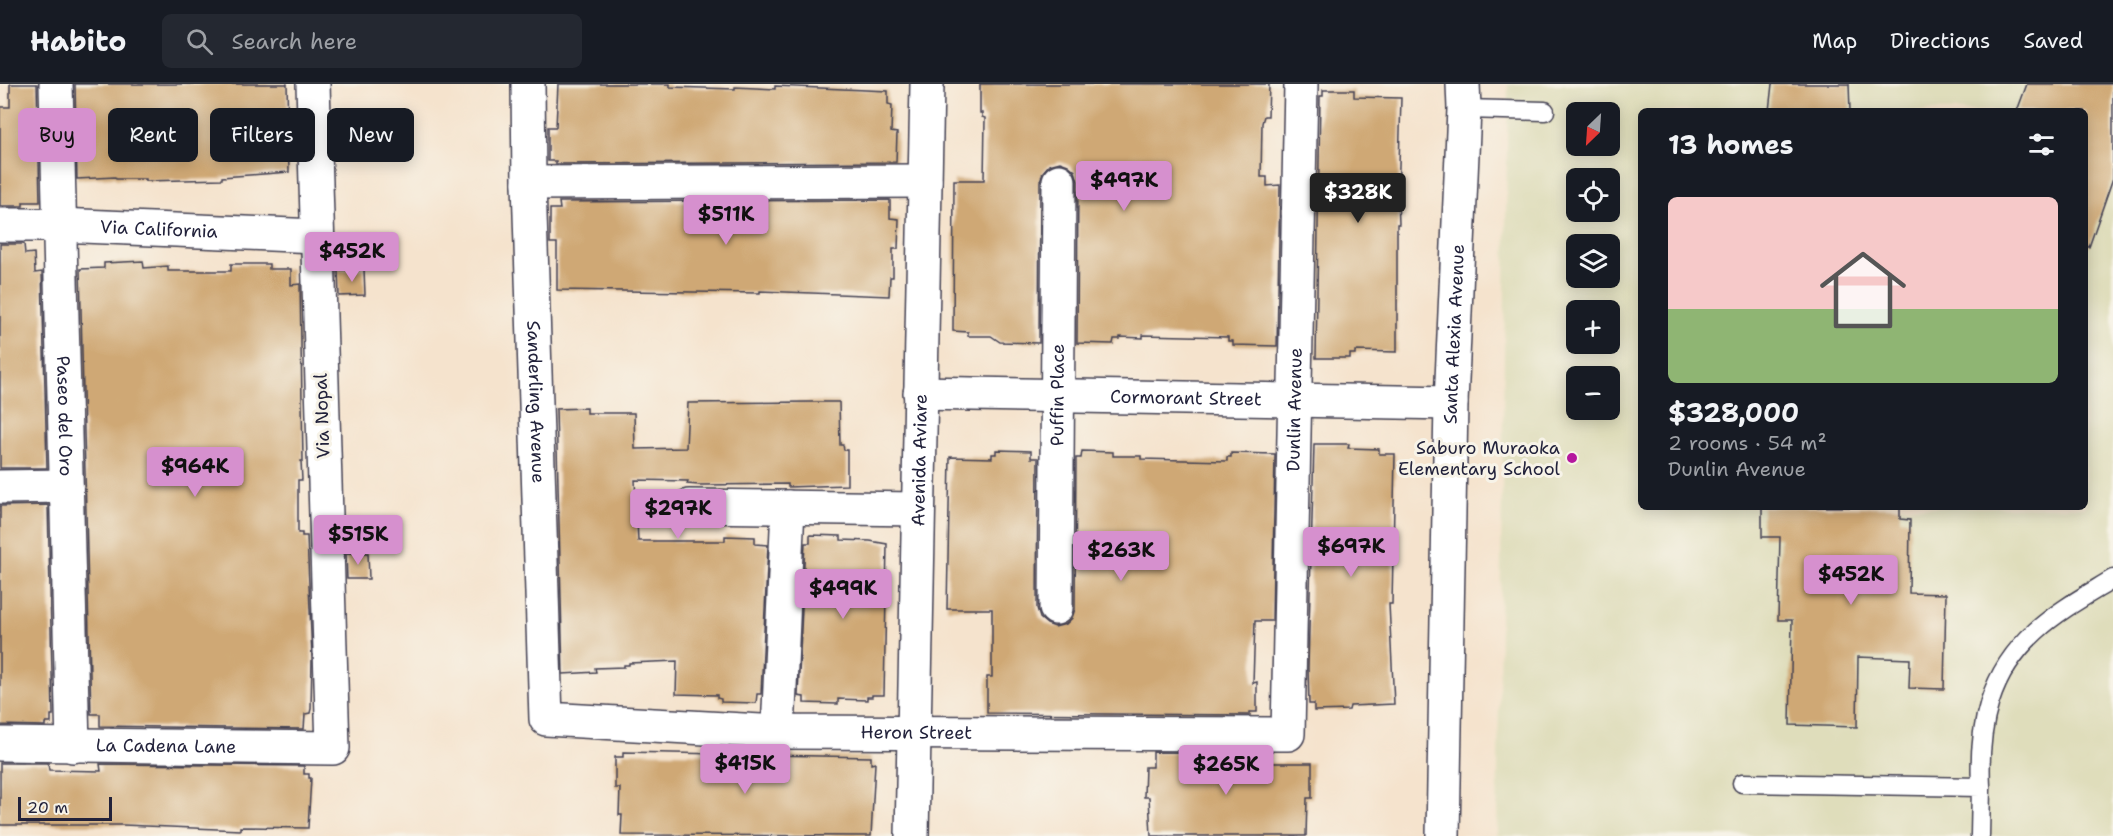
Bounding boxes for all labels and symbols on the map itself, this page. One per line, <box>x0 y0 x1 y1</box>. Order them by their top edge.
north arrow <box>1566 102 1620 156</box>
pin: $497K <box>1082 161 1166 212</box>
pin: $328K <box>1316 173 1400 224</box>
pin: $511K <box>684 195 768 246</box>
street label: Via California <box>99 215 218 244</box>
pin: $452K <box>310 232 394 283</box>
street label: Santa Alexia Avenue <box>1439 244 1470 424</box>
street label: Sanderling Avenue <box>521 320 551 484</box>
street label: Puffin Place <box>1045 344 1070 446</box>
street label: Dunlin Avenue <box>1281 347 1308 472</box>
street label: Paseo del Oro <box>51 355 78 476</box>
street label: Via Nopal <box>308 372 335 459</box>
street label: Cormorant Street <box>1110 385 1262 411</box>
street label: Avenida Aviare <box>906 394 933 527</box>
place label: Saburo Muraoka Elementary School <box>1398 436 1561 481</box>
pin: $964K <box>153 447 237 498</box>
marker: Saburo Muraoka Elementary School <box>1565 451 1579 465</box>
pin: $297K <box>636 489 720 540</box>
pin: $515K <box>316 515 400 566</box>
pin: $697K <box>1309 527 1393 578</box>
pin: $263K <box>1079 531 1163 582</box>
pin: $452K <box>1809 555 1893 606</box>
pin: $499K <box>801 569 885 620</box>
street label: Heron Street <box>861 720 972 745</box>
street label: La Cadena Lane <box>96 733 236 759</box>
pin: $415K <box>703 744 787 795</box>
pin: $265K <box>1184 745 1268 796</box>
scale bar <box>18 794 112 822</box>

